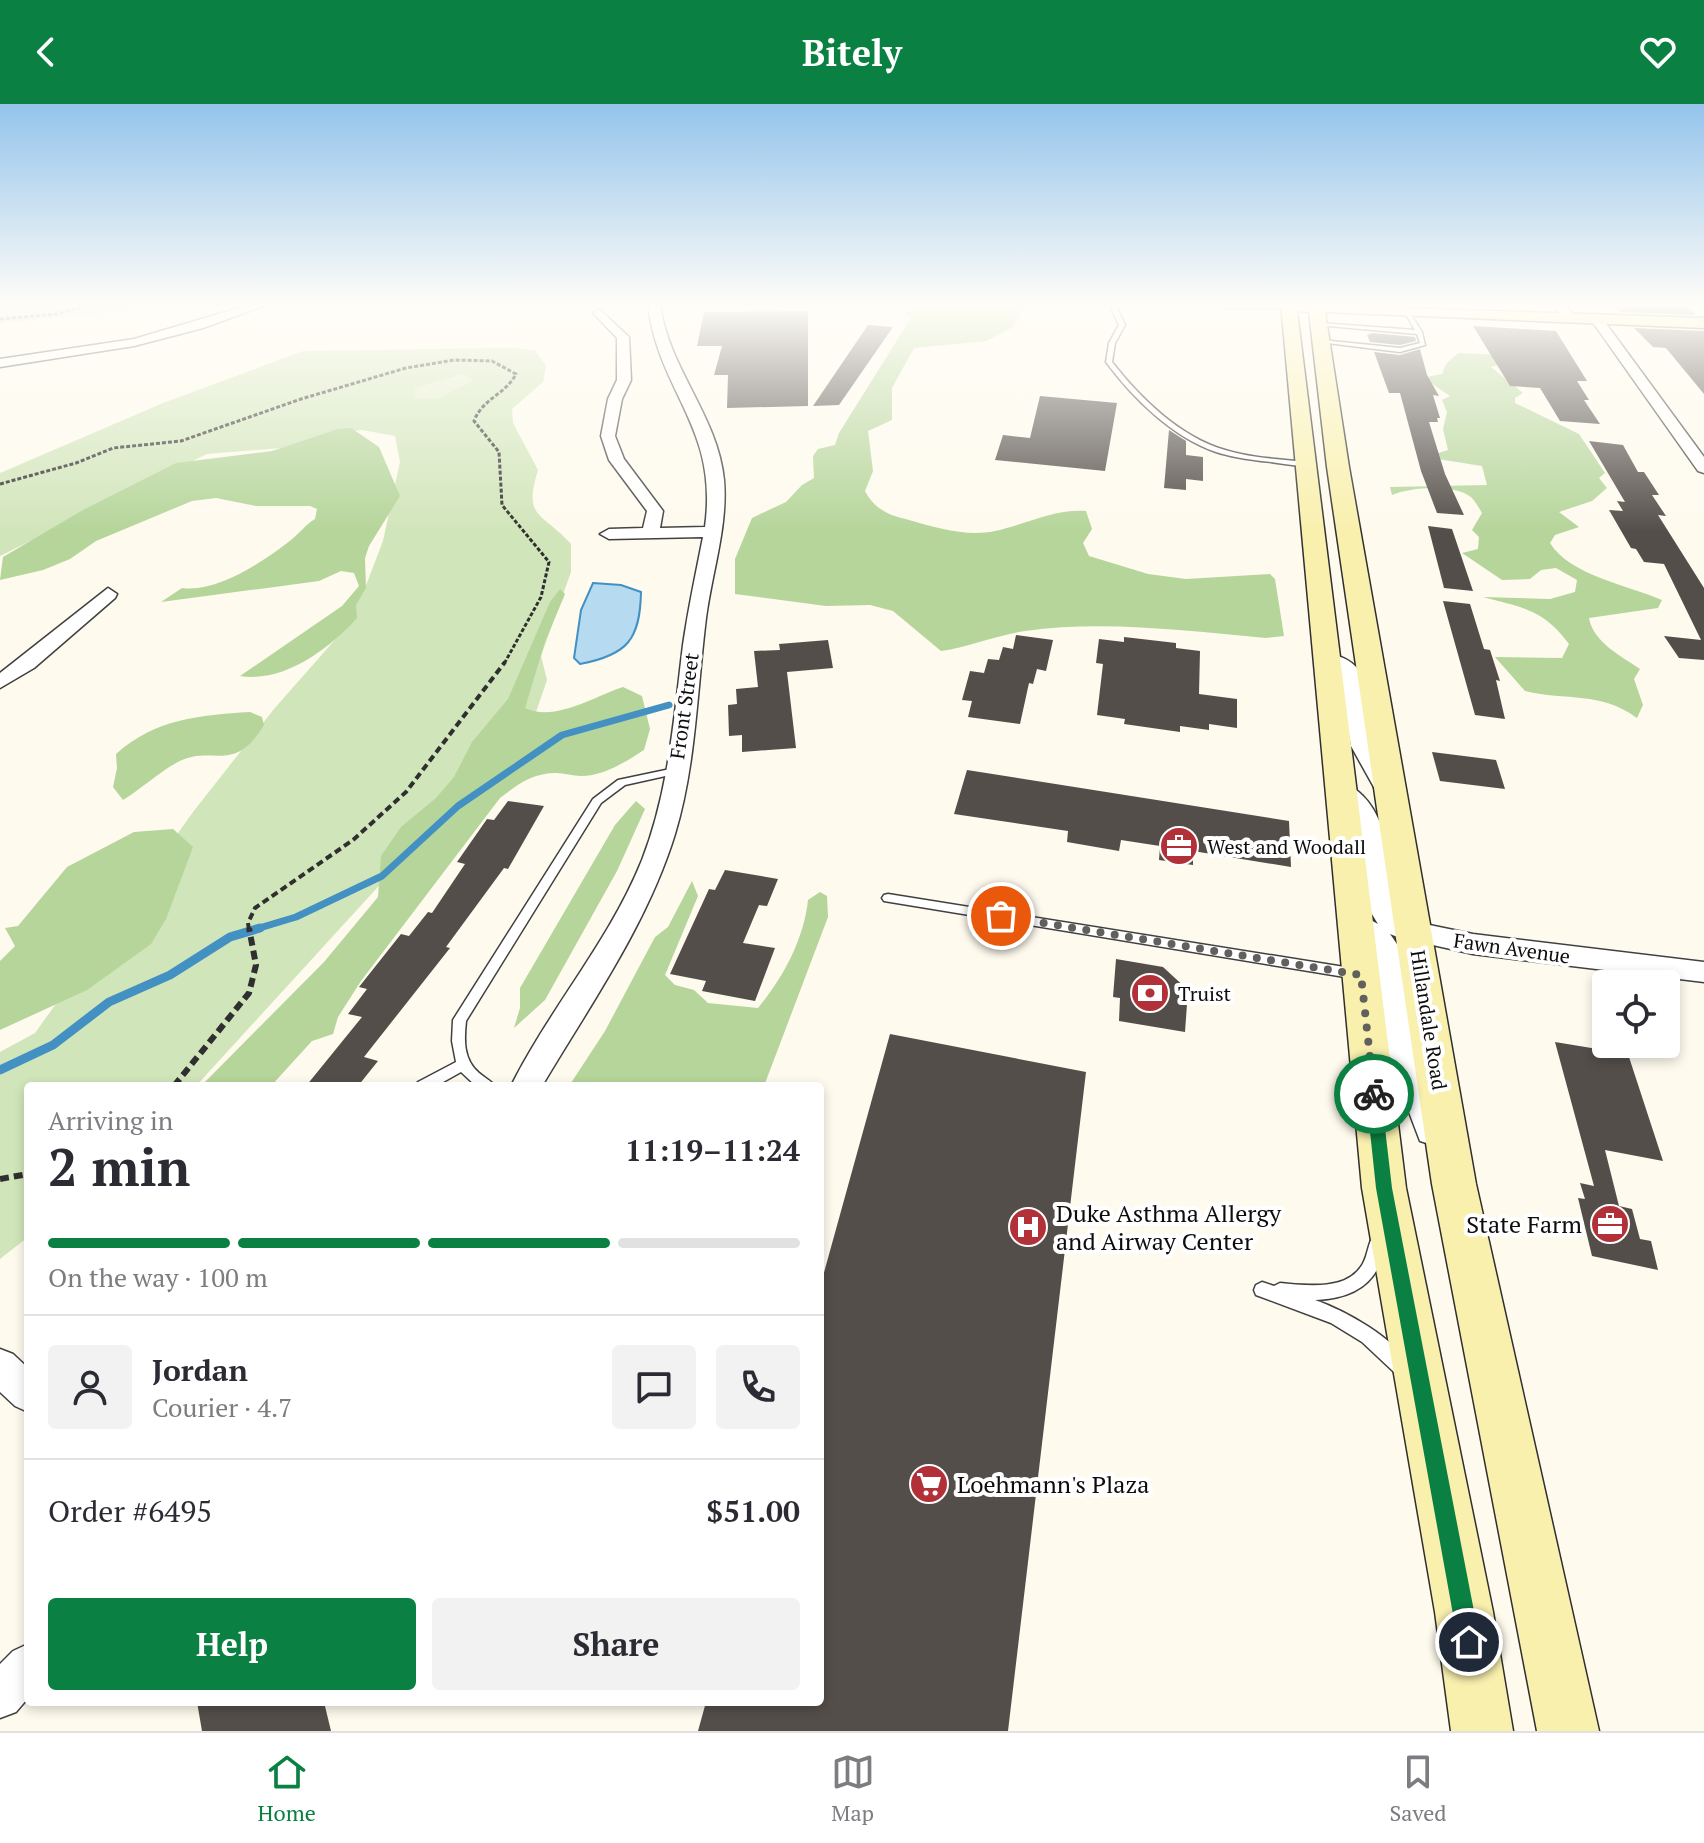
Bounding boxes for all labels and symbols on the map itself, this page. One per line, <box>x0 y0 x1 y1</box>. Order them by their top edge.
street label: Front Street <box>663 650 705 761</box>
office icon: West and Woodall <box>1158 825 1200 867</box>
place label: West and Woodall <box>1207 833 1366 860</box>
pin <box>967 882 1035 950</box>
street label: Fawn Avenue <box>1452 926 1572 970</box>
street label: Hillandale Road <box>1405 948 1453 1092</box>
bank icon: Truist <box>1129 972 1171 1014</box>
place label: Truist <box>1178 980 1232 1007</box>
courier <box>1334 1054 1414 1134</box>
place label: Duke Asthma Allergy and Airway Center <box>1056 1197 1282 1257</box>
office icon: State Farm <box>1589 1203 1631 1245</box>
hospital icon: Duke Asthma Allergy and Airway Center <box>1007 1206 1049 1248</box>
place label: State Farm <box>1466 1208 1582 1240</box>
supermarket icon: Loehmann's Plaza <box>908 1463 950 1505</box>
place label: Loehmann's Plaza <box>957 1468 1149 1500</box>
pin <box>1435 1608 1503 1676</box>

